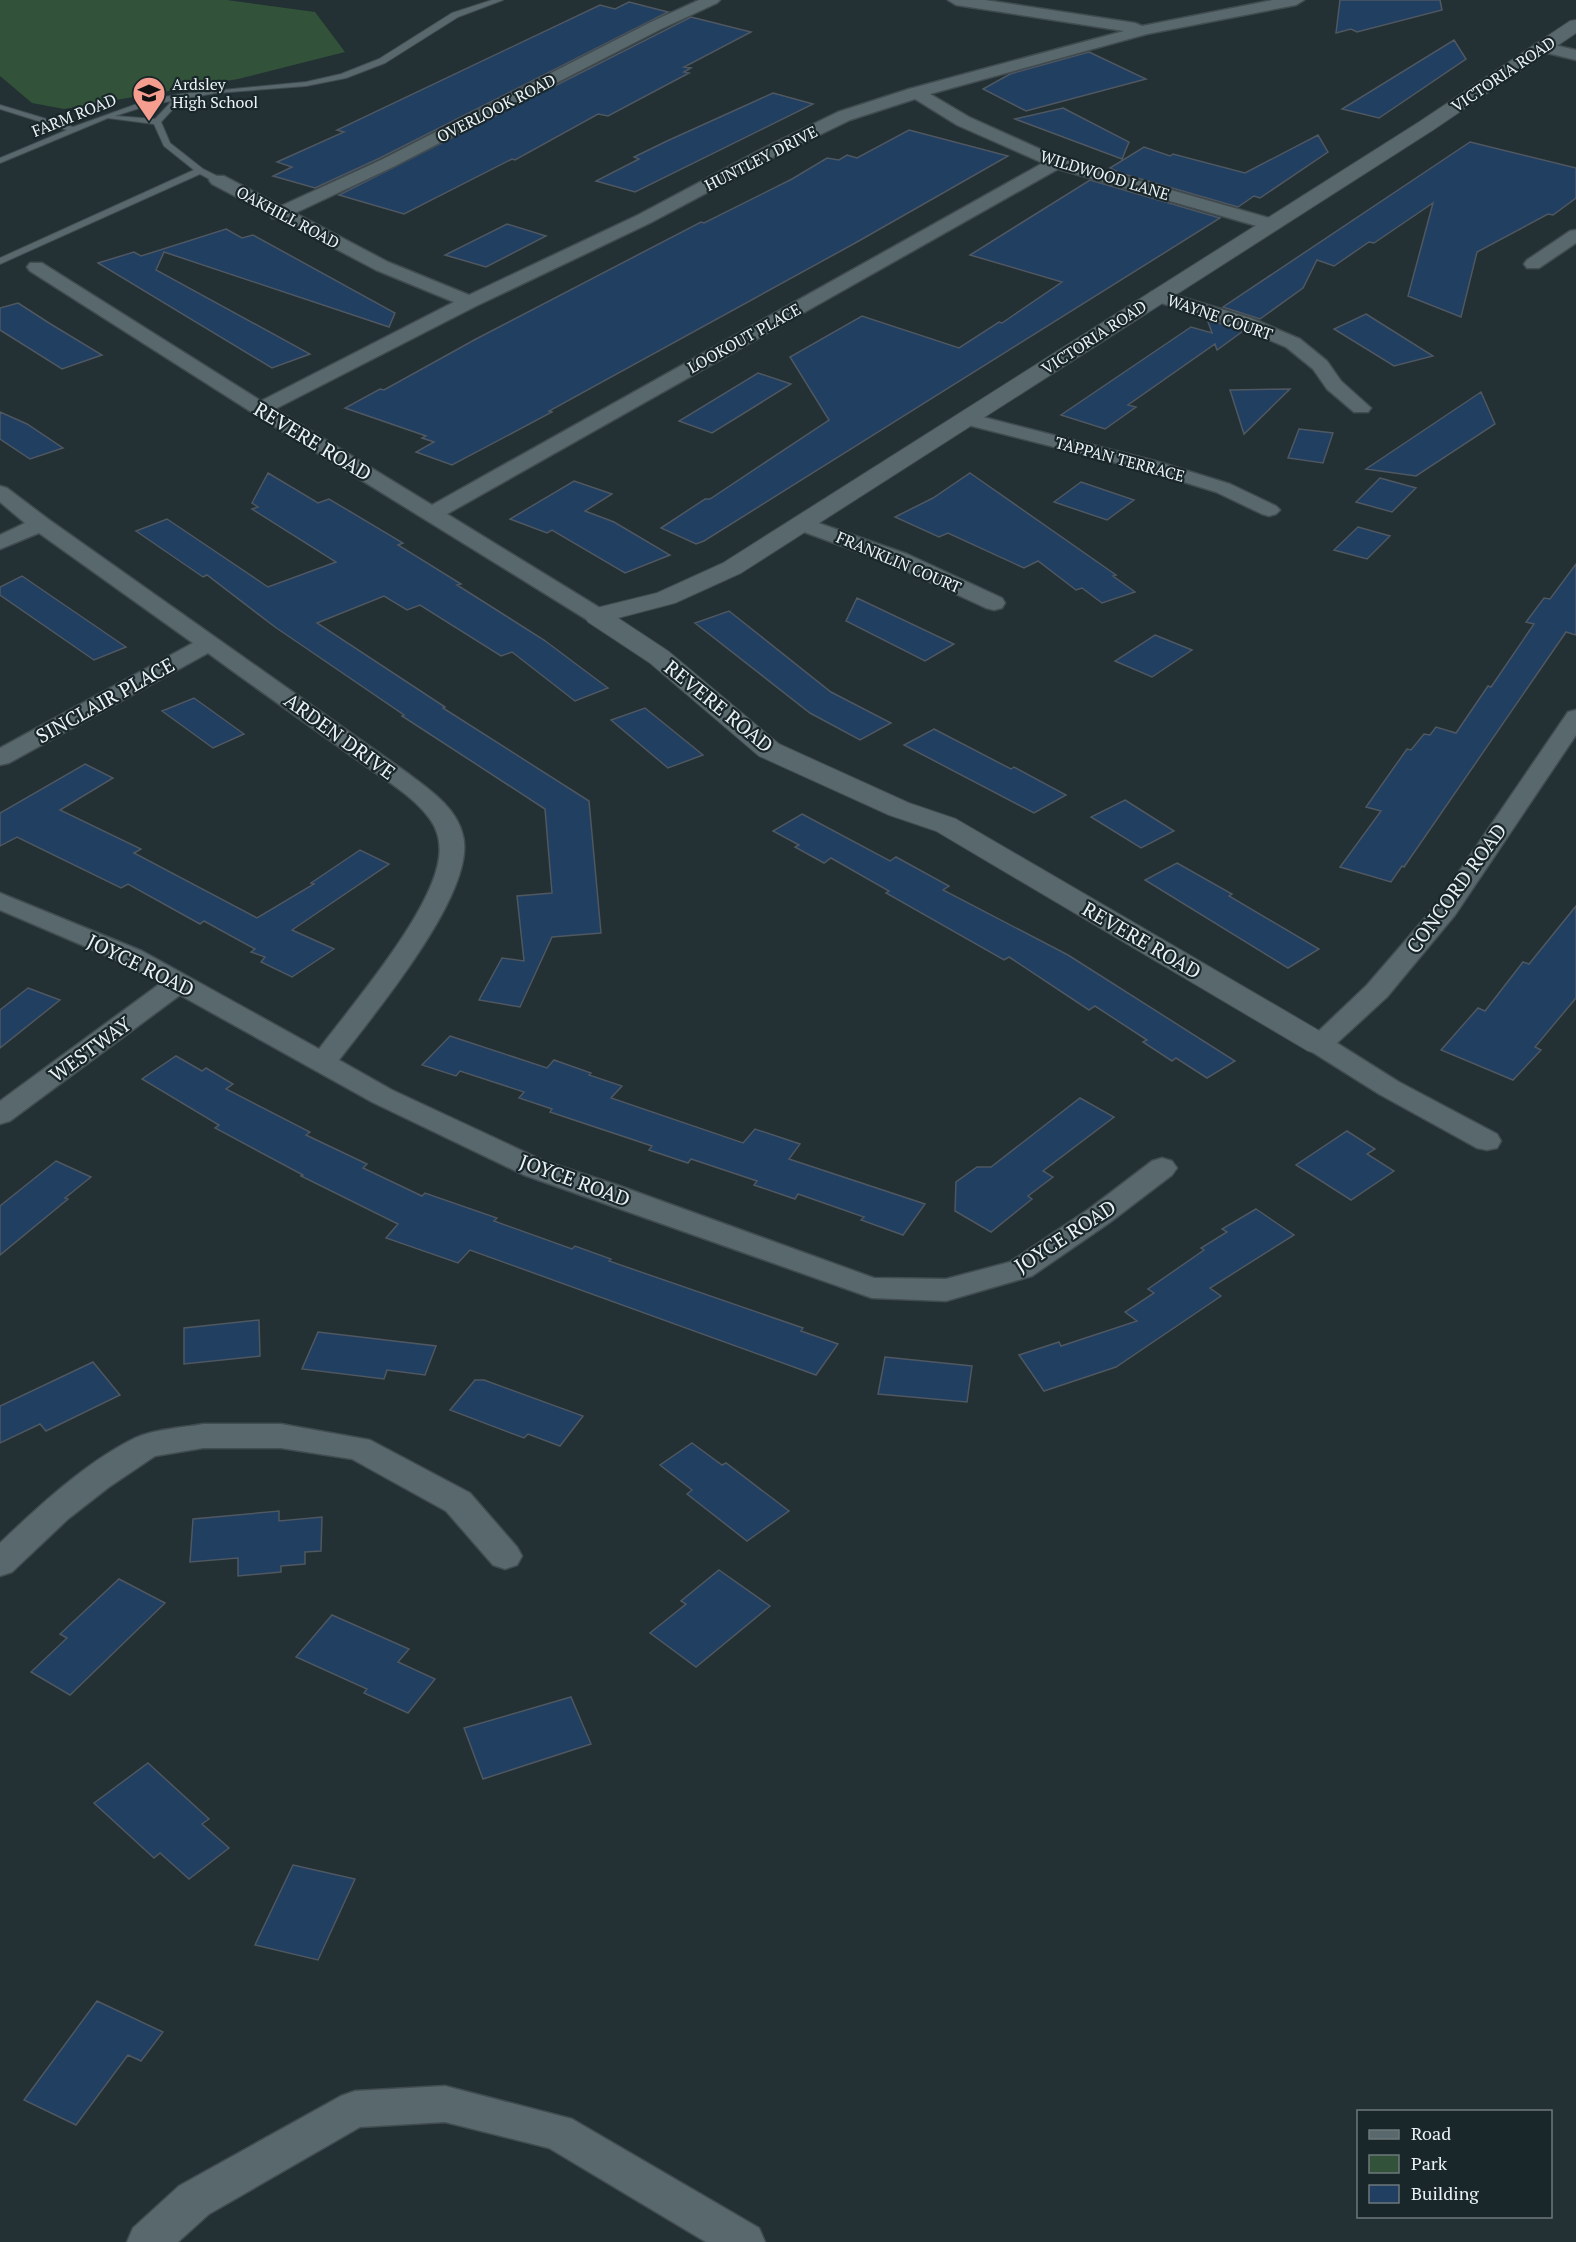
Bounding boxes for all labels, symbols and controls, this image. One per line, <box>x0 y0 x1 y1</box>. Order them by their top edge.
street label: VICTORIA ROAD <box>1447 31 1559 117</box>
street label: OVERLOOK ROAD <box>433 68 559 148</box>
place label: Ardsley High School <box>172 73 258 113</box>
school or university icon: Ardsley High School <box>131 75 167 122</box>
street label: FARM ROAD <box>28 88 120 142</box>
street label: HUNTLEY DRIVE <box>701 120 821 196</box>
street label: WILDWOOD LANE <box>1038 145 1172 205</box>
street label: OAKHILL ROAD <box>233 181 343 253</box>
street label: WAYNE COURT <box>1164 289 1276 345</box>
street label: VICTORIA ROAD <box>1037 295 1151 379</box>
street label: LOOKOUT PLACE <box>683 298 805 378</box>
street label: REVERE ROAD <box>249 395 377 487</box>
street label: TAPPAN TERRACE <box>1053 431 1187 487</box>
street label: FRANKLIN COURT <box>833 526 965 598</box>
street label: SINCLAIR PLACE <box>31 651 179 749</box>
street label: REVERE ROAD <box>659 654 779 758</box>
street label: ARDEN DRIVE <box>279 687 401 785</box>
street label: CONCORD ROAD <box>1400 818 1512 958</box>
street label: REVERE ROAD <box>1078 895 1206 985</box>
street label: JOYCE ROAD <box>83 927 199 1003</box>
street label: WESTWAY <box>44 1010 136 1088</box>
street label: JOYCE ROAD <box>516 1147 634 1213</box>
street label: JOYCE ROAD <box>1009 1193 1121 1279</box>
legend <box>1357 2110 1552 2218</box>
text: Road <box>1411 2121 1451 2145</box>
text: Park <box>1411 2151 1448 2175</box>
text: Building <box>1411 2181 1479 2205</box>

